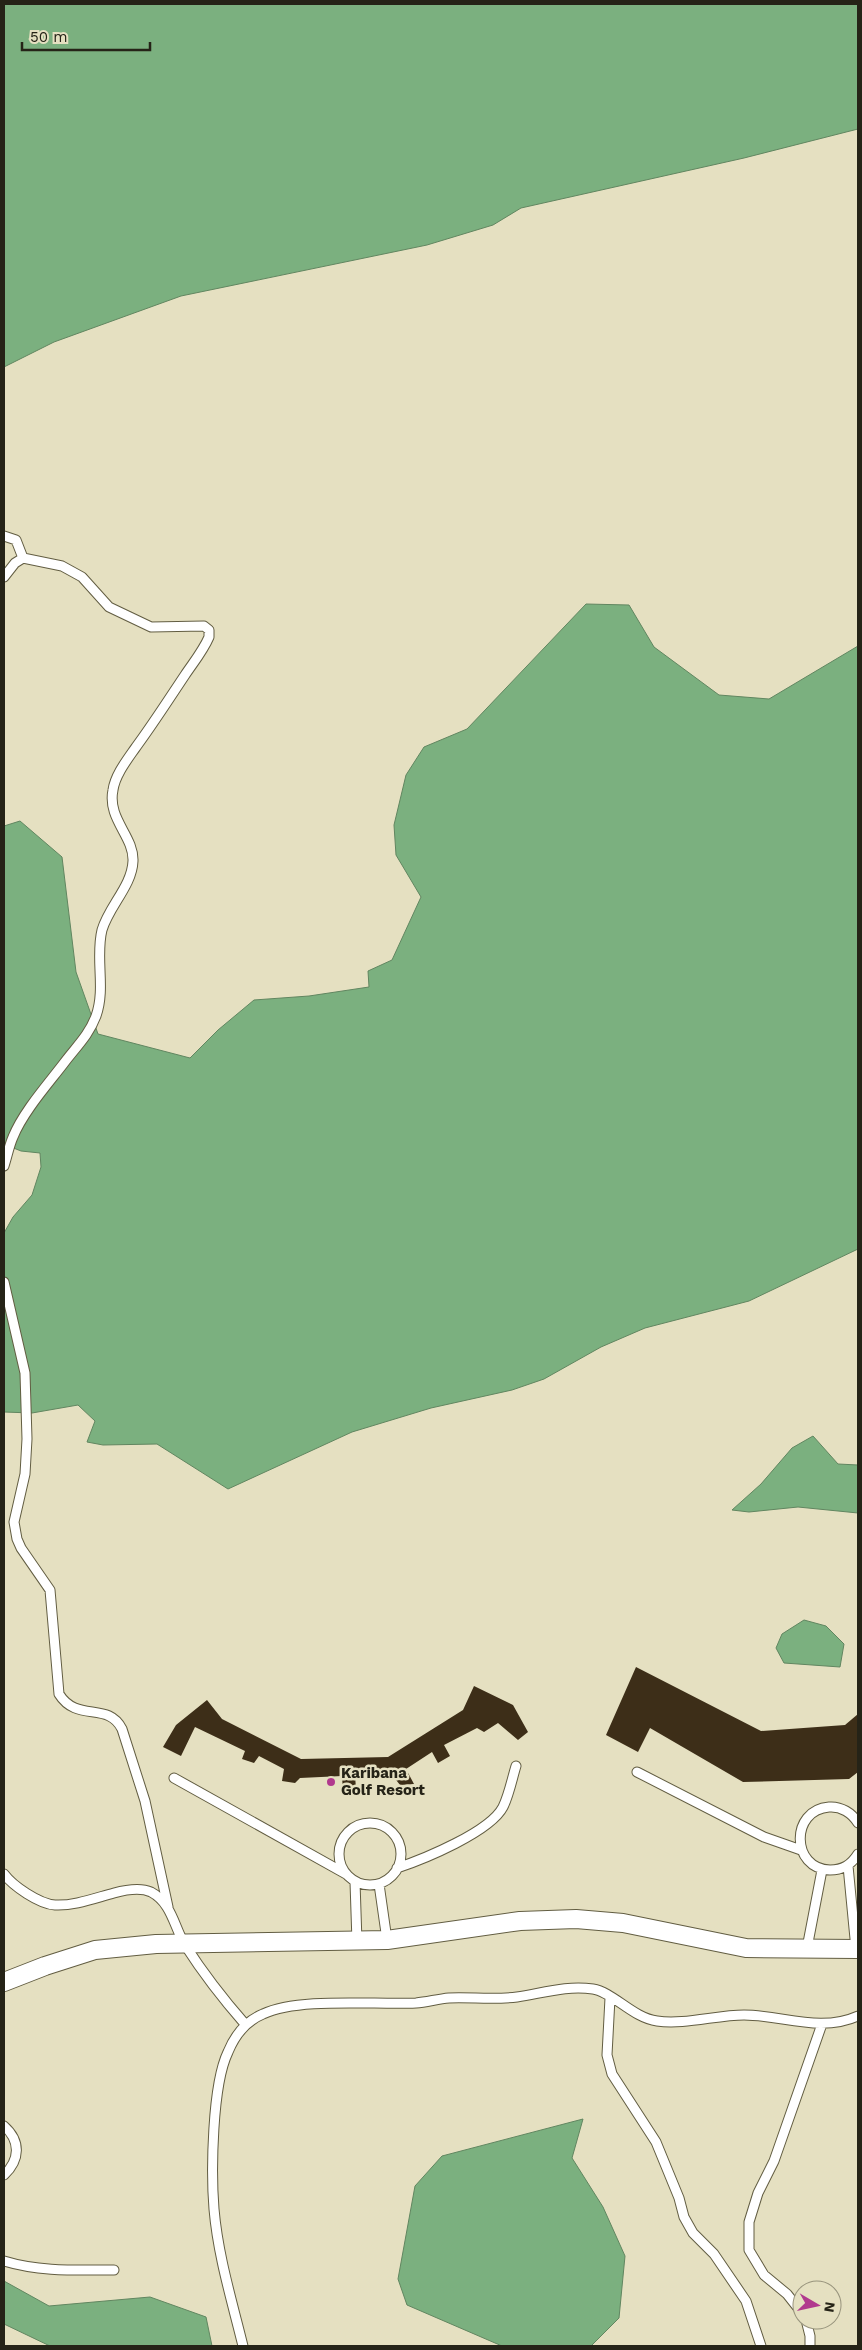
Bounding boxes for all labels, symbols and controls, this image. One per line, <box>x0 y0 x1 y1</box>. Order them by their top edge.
scale bar <box>22 20 150 52</box>
text: 50 m <box>30 28 67 46</box>
place label: Karibana Golf Resort <box>341 1764 425 1799</box>
marker: Karibana Golf Resort <box>325 1776 337 1788</box>
north arrow <box>792 2280 842 2330</box>
text: N <box>821 2301 839 2313</box>

